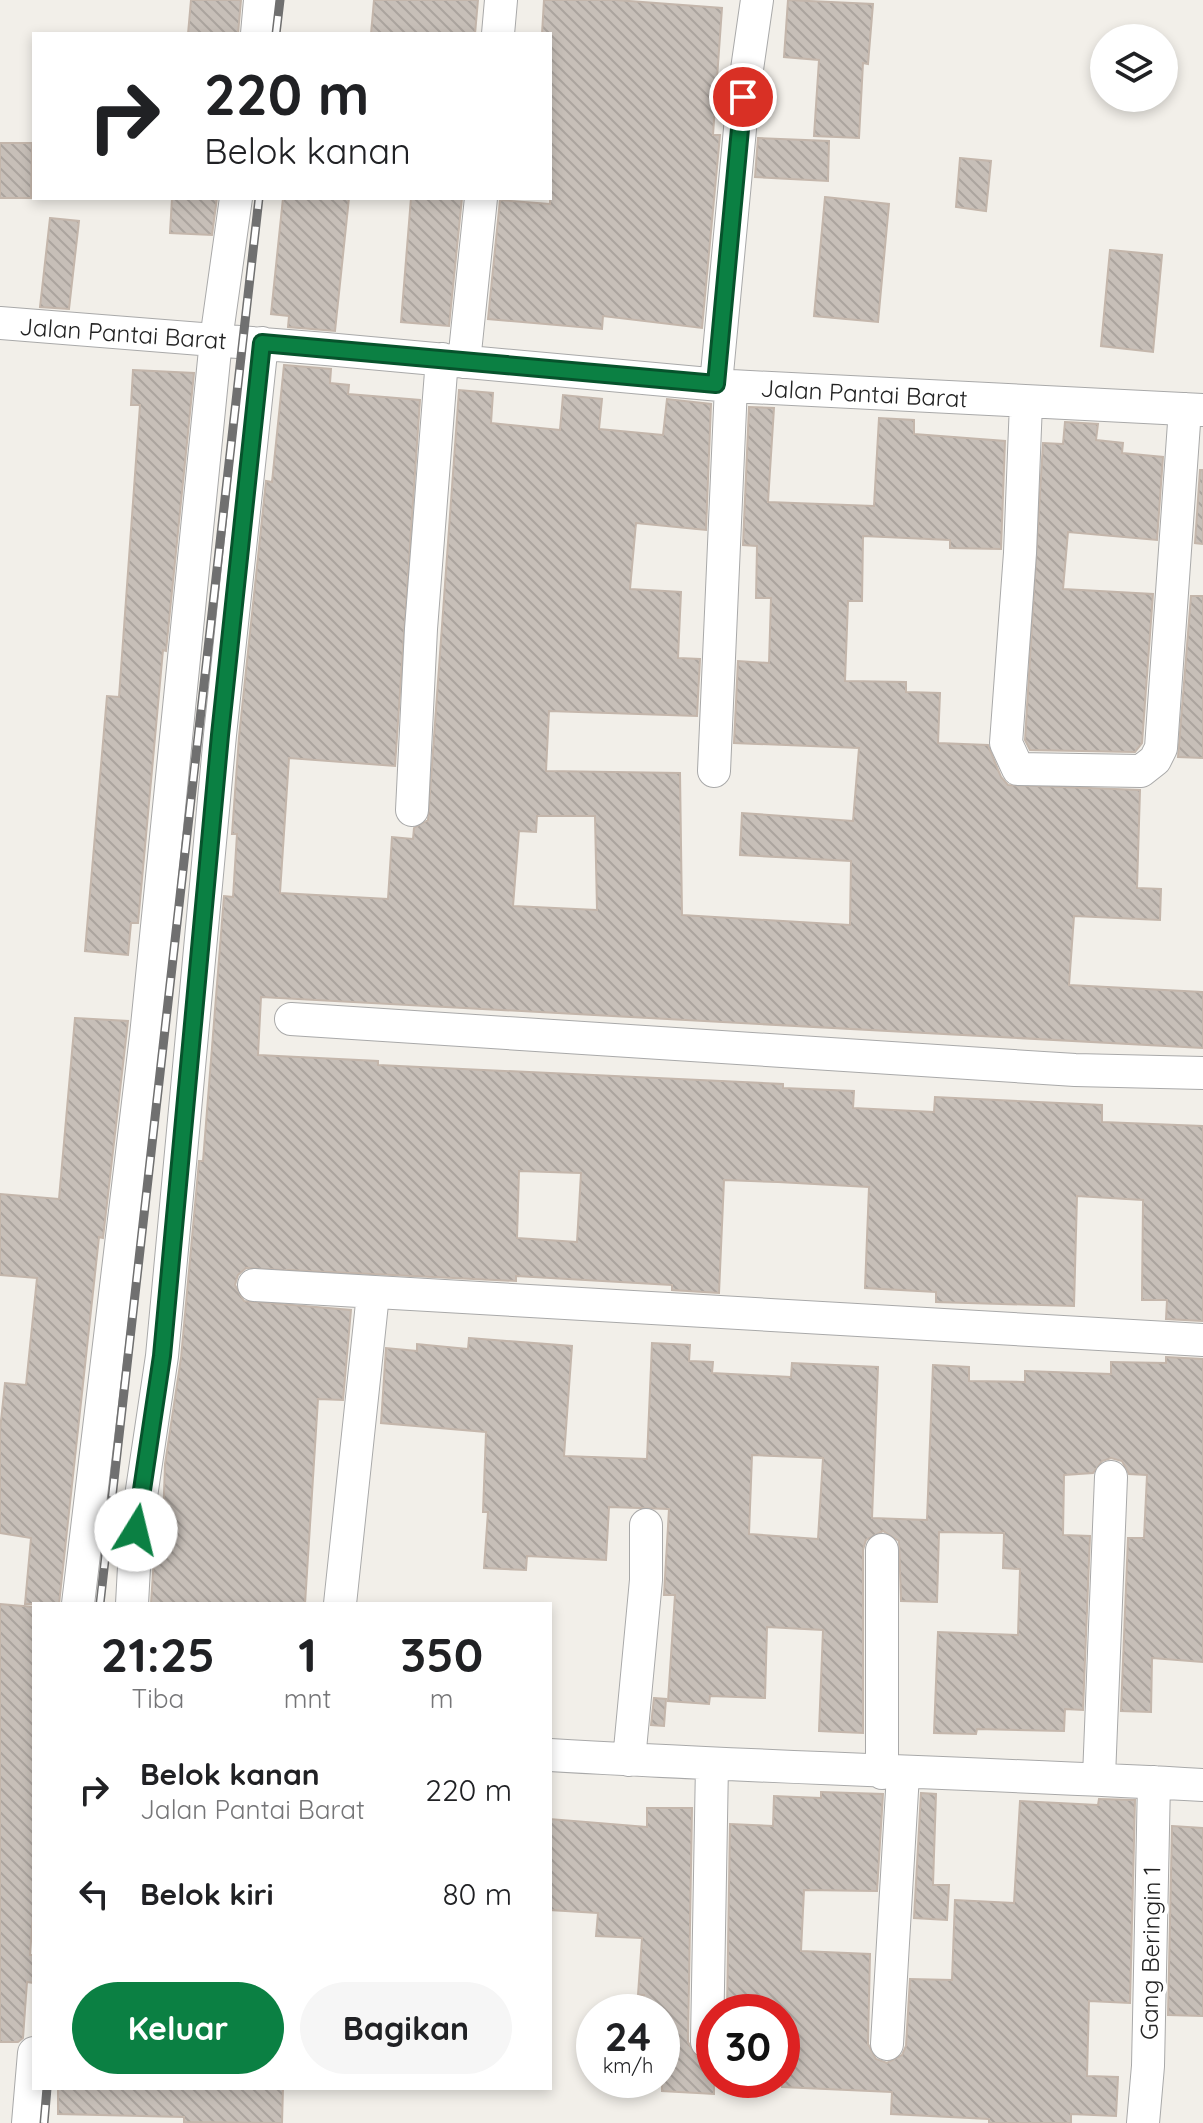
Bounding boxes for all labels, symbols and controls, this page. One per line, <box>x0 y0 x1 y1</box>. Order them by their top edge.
map controls <box>1090 24 1178 112</box>
button: layers <box>1090 24 1178 112</box>
text: 220 m <box>204 59 369 129</box>
pin <box>709 63 777 131</box>
icon: right <box>72 64 176 168</box>
icon: arrive <box>721 75 765 119</box>
text: Belok kanan <box>204 128 411 173</box>
street label: Jalan Pantai Barat <box>18 311 228 355</box>
street label: Jalan Pantai Barat <box>760 373 968 413</box>
position arrow <box>94 1488 178 1572</box>
text: 21:25 <box>101 1624 215 1684</box>
text: 1 <box>298 1624 317 1684</box>
text: 350 <box>400 1624 483 1684</box>
text: Tiba <box>132 1682 184 1715</box>
text: mnt <box>284 1682 331 1715</box>
text: m <box>430 1682 454 1715</box>
text: Belok kanan <box>140 1755 320 1793</box>
icon: right <box>72 1768 116 1812</box>
text: 220 m <box>425 1771 512 1809</box>
text: Jalan Pantai Barat <box>140 1793 365 1826</box>
street label: Gang Beringin 1 <box>1133 1866 1167 2040</box>
icon: left <box>72 1872 116 1916</box>
text: Belok kiri <box>140 1875 274 1913</box>
text: 80 m <box>442 1875 512 1913</box>
button: Keluar <box>72 1982 284 2074</box>
button: Bagikan <box>300 1982 512 2074</box>
speed limit sign: 30 <box>696 1994 800 2098</box>
text: 24 <box>605 2011 651 2061</box>
text: km/h <box>603 2053 653 2078</box>

